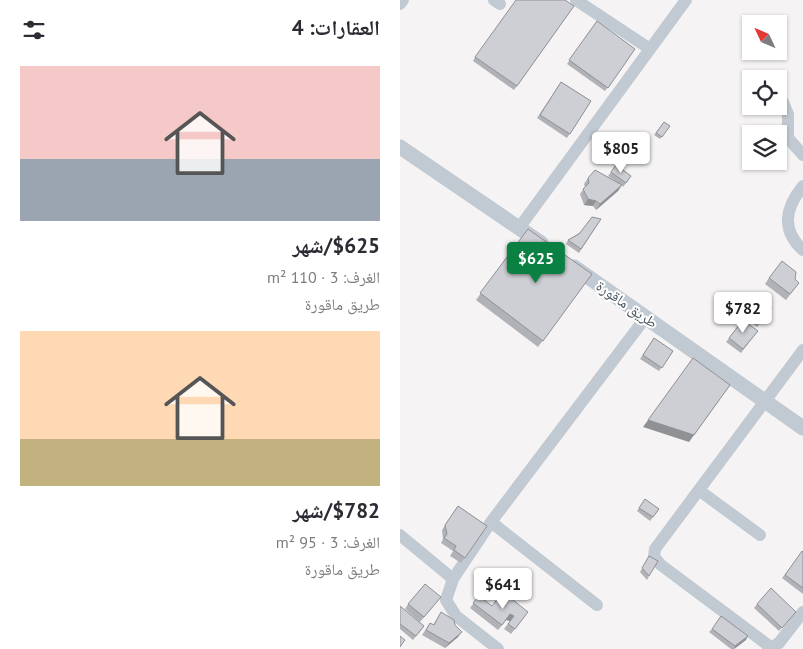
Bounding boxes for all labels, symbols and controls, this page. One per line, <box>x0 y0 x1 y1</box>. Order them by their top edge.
text: العقارات: 4 <box>292 14 380 41</box>
north arrow <box>742 15 788 60</box>
map controls <box>742 15 787 170</box>
icon: filters <box>20 16 48 44</box>
button: locate <box>742 70 787 115</box>
icon: home <box>155 98 245 188</box>
button: layers <box>742 125 787 170</box>
pin: $805 <box>591 132 651 174</box>
text: $805 <box>603 138 639 158</box>
text: $625/شهر <box>292 232 380 259</box>
pin: $625 <box>506 242 566 284</box>
text: $625 <box>518 248 554 268</box>
text: الغرف: 3 · 110 m² <box>267 267 380 287</box>
street label: طريق ماقورة <box>592 276 661 333</box>
pin: $782 <box>713 292 773 334</box>
text: طريق ماقورة <box>305 294 380 314</box>
text: $782 <box>725 298 761 318</box>
icon: home <box>155 363 245 453</box>
text: $782/شهر <box>292 497 380 524</box>
text: الغرف: 3 · 95 m² <box>276 532 380 552</box>
text: طريق ماقورة <box>305 559 380 579</box>
pin: $641 <box>473 568 533 610</box>
text: $641 <box>485 574 521 594</box>

